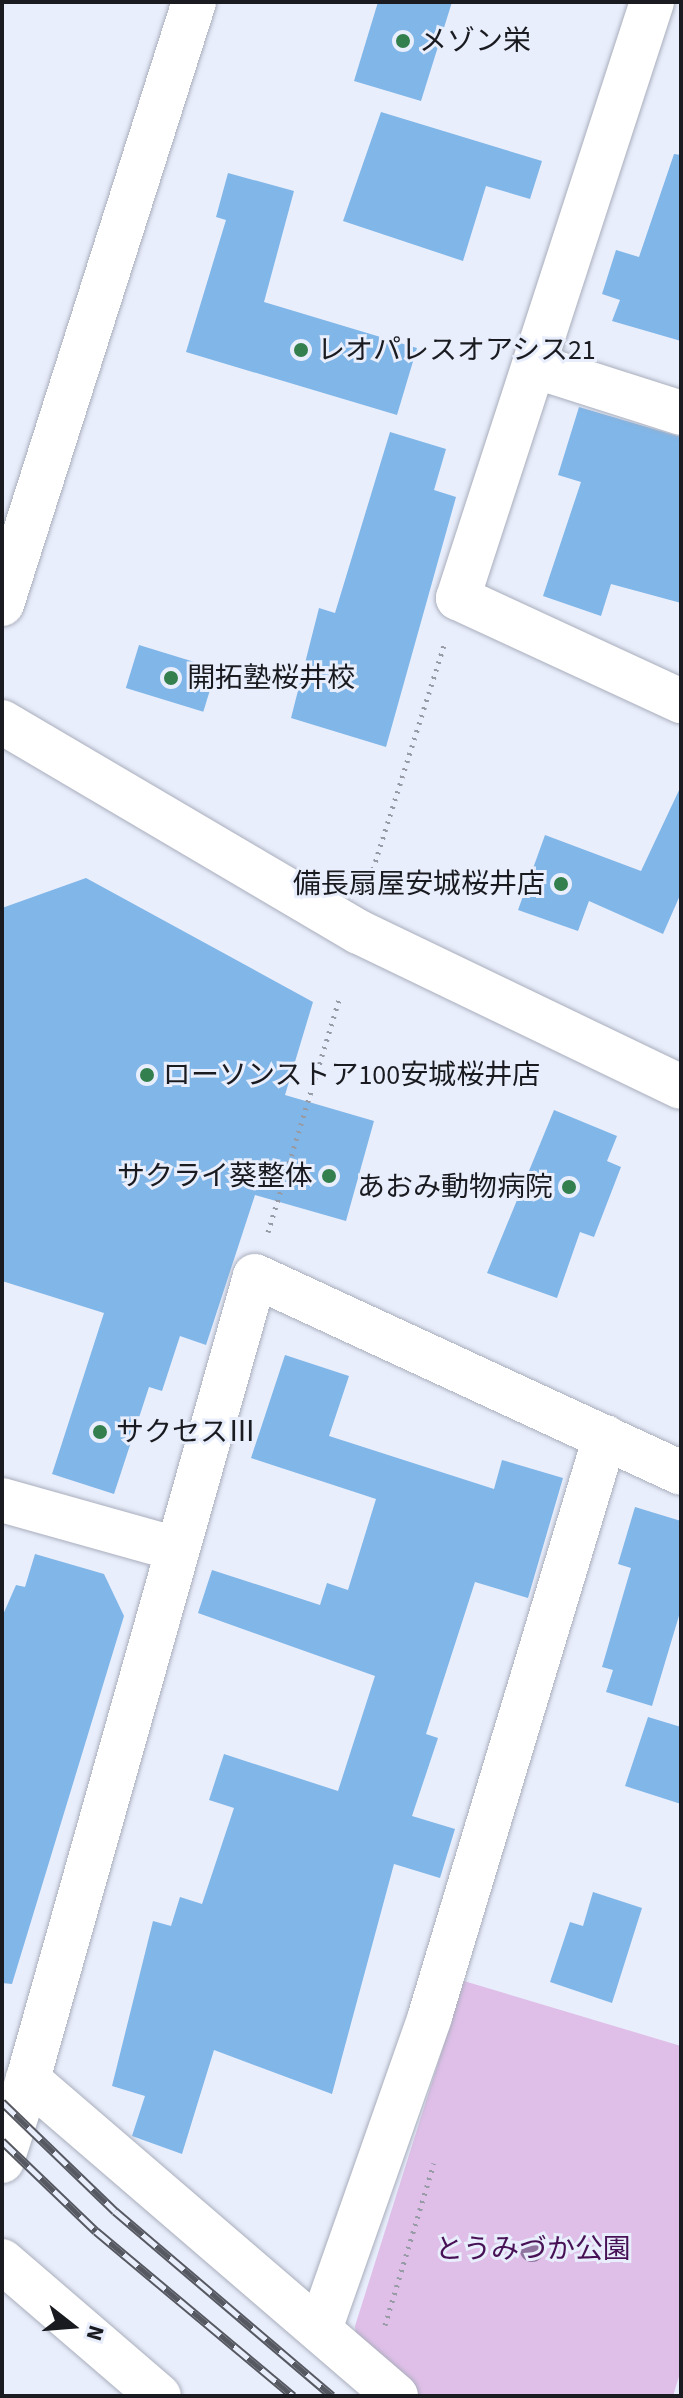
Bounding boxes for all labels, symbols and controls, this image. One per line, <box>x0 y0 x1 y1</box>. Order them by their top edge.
place label: メゾン栄 <box>419 24 531 58</box>
marker: メゾン栄 <box>394 32 412 50</box>
place label: レオパレスオアシス21 <box>317 333 597 367</box>
marker: レオパレスオアシス21 <box>292 341 310 359</box>
place label: 開拓塾桜井校 <box>187 661 355 695</box>
marker: 開拓塾桜井校 <box>162 669 180 687</box>
place label: 備長扇屋安城桜井店 <box>293 867 545 901</box>
marker: 備長扇屋安城桜井店 <box>552 875 570 893</box>
place label: ローソンストア100安城桜井店 <box>163 1058 541 1092</box>
marker: ローソンストア100安城桜井店 <box>138 1066 156 1084</box>
place label: サクライ葵整体 <box>117 1159 313 1193</box>
marker: サクライ葵整体 <box>320 1167 338 1185</box>
place label: あおみ動物病院 <box>357 1170 553 1204</box>
marker: あおみ動物病院 <box>560 1178 578 1196</box>
place label: サクセスⅢ <box>116 1415 256 1449</box>
marker: サクセスⅢ <box>91 1423 109 1441</box>
park label: とうみづか公園 <box>435 2232 631 2266</box>
north arrow <box>32 2286 112 2366</box>
text: N <box>78 2321 112 2345</box>

